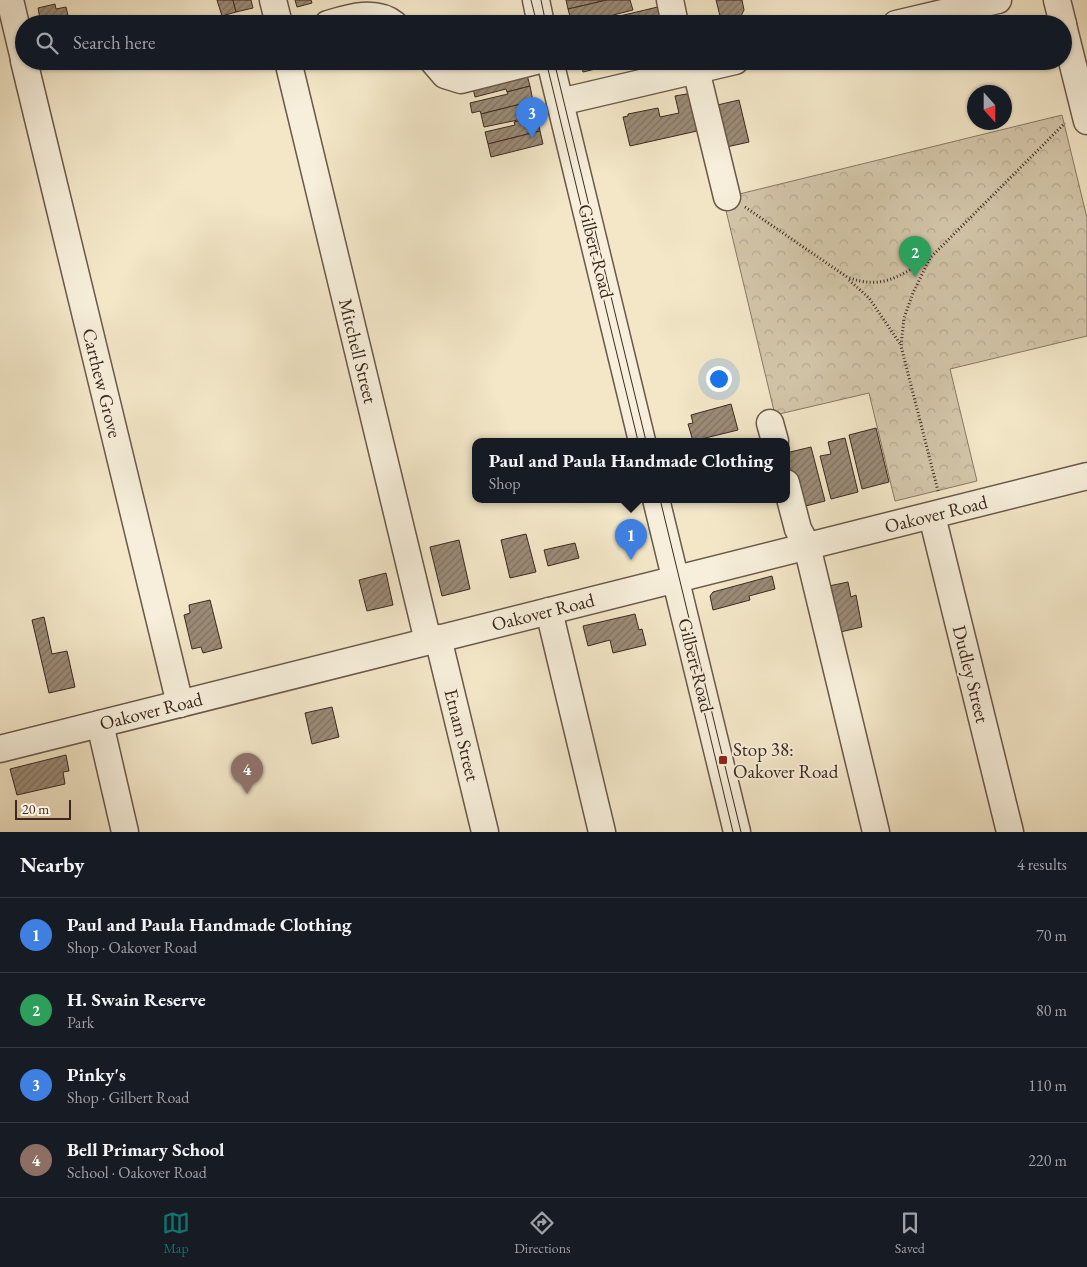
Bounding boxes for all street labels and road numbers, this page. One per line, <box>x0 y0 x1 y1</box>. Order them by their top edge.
street label: Gilbert Road <box>572 201 620 301</box>
street label: Mitchell Street <box>333 296 383 406</box>
street label: Carthew Grove <box>76 326 128 440</box>
street label: Oakover Road <box>882 489 990 539</box>
street label: Oakover Road <box>489 587 597 637</box>
street label: Gilbert Road <box>672 615 720 715</box>
street label: Dudley Street <box>947 623 995 725</box>
street label: Oakover Road <box>97 686 205 736</box>
street label: Etnam Street <box>438 686 486 784</box>

